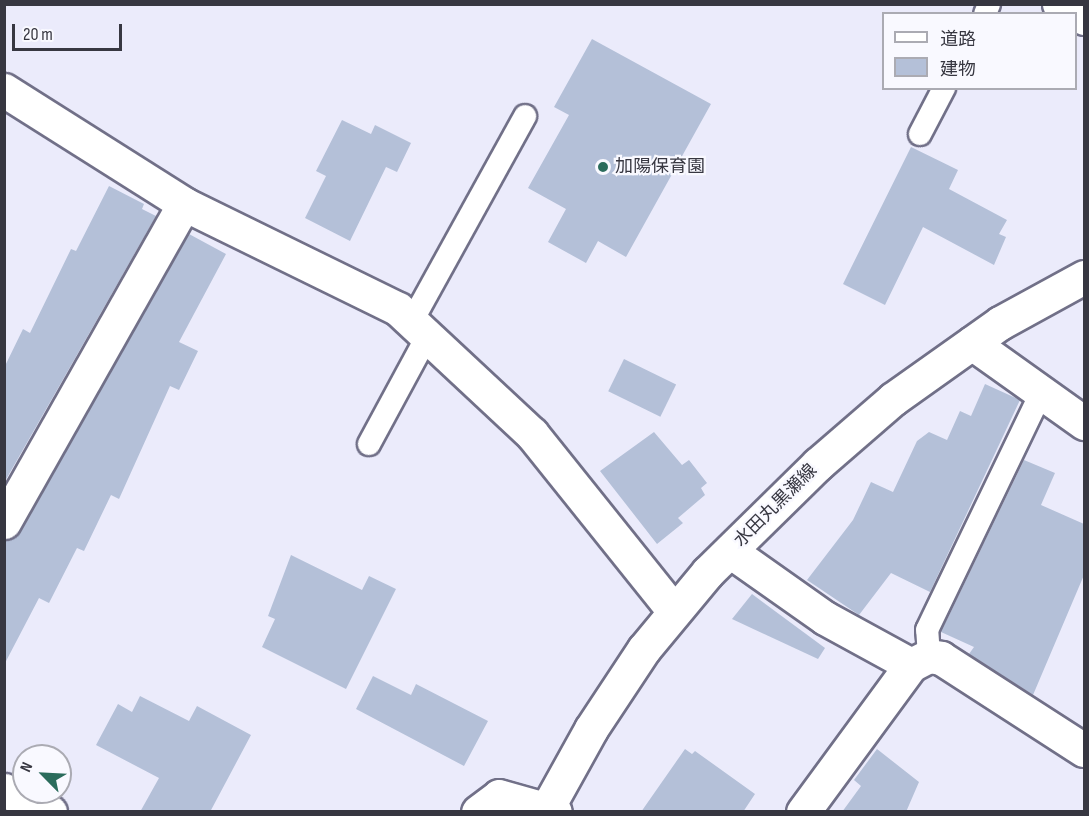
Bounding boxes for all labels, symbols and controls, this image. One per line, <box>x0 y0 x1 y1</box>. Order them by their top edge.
scale bar <box>15 12 124 50</box>
legend <box>882 12 1077 90</box>
text: 20 m <box>23 24 53 45</box>
text: 道路 <box>940 29 976 50</box>
text: 建物 <box>940 59 976 80</box>
place label: 加陽保育園 <box>615 156 705 178</box>
marker: 加陽保育園 <box>596 160 610 174</box>
street label: 水田丸黒瀬線 <box>730 460 822 552</box>
north arrow <box>12 744 72 804</box>
text: N <box>17 760 37 775</box>

